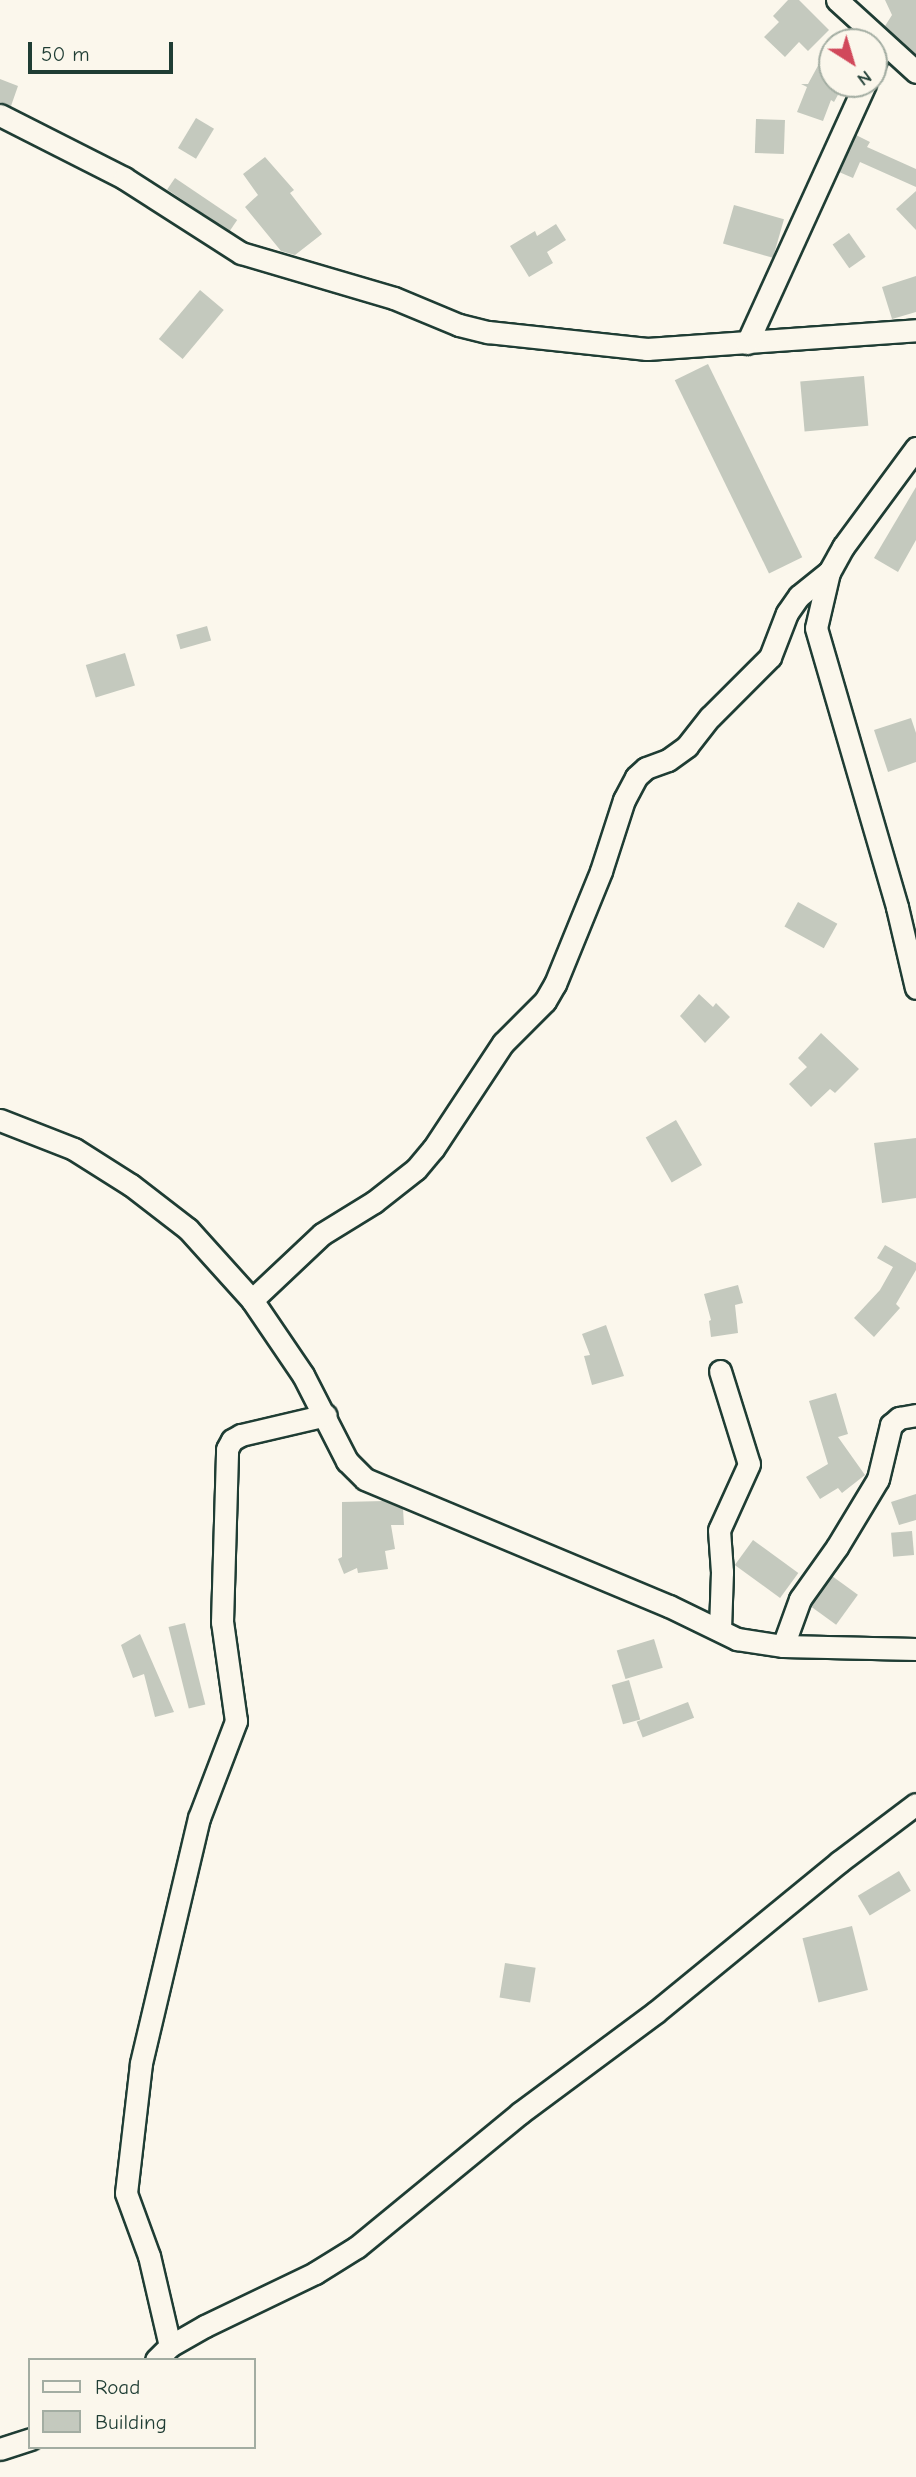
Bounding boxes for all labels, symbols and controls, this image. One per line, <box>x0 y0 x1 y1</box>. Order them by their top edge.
scale bar <box>32 28 177 72</box>
north arrow <box>818 28 888 98</box>
text: 50 m <box>41 42 90 66</box>
text: N <box>853 66 876 91</box>
legend <box>28 2358 256 2449</box>
text: Road <box>95 2375 140 2399</box>
text: Building <box>95 2410 167 2434</box>

